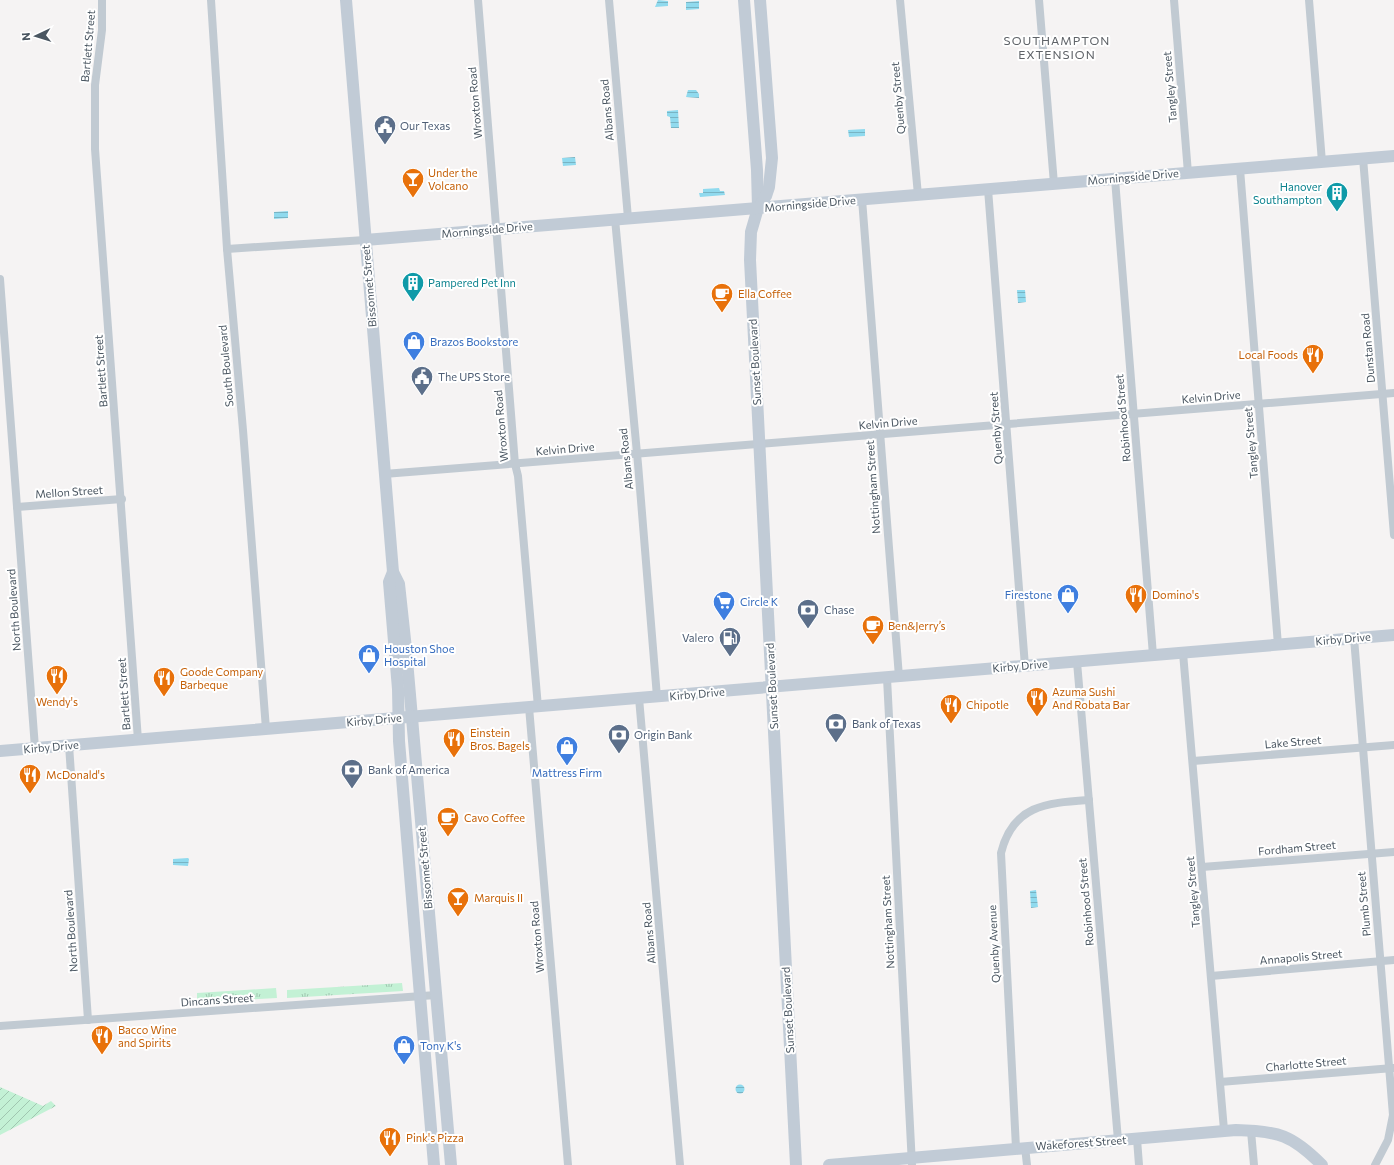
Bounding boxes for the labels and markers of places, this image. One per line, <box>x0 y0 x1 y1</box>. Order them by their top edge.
public building icon: Our Texas <box>372 113 398 146</box>
place label: Our Texas <box>400 119 450 132</box>
bar icon: Under the Volcano <box>400 166 426 199</box>
place label: Under the Volcano <box>428 166 478 192</box>
place label: Hanover Southampton <box>1253 180 1323 206</box>
building icon: Hanover Southampton <box>1324 180 1350 213</box>
building icon: Pampered Pet Inn <box>400 270 426 303</box>
place label: Pampered Pet Inn <box>428 276 516 289</box>
cafe icon: Ella Coffee <box>709 281 735 314</box>
place label: Ella Coffee <box>738 287 792 300</box>
shop icon: Brazos Bookstore <box>401 329 427 362</box>
place label: Brazos Bookstore <box>430 335 519 348</box>
restaurant icon: Local Foods <box>1300 342 1326 375</box>
place label: Local Foods <box>1238 348 1298 361</box>
public building icon: The UPS Store <box>409 364 435 397</box>
place label: The UPS Store <box>438 370 510 383</box>
shop icon: Firestone <box>1055 582 1081 615</box>
restaurant icon: Domino's <box>1123 582 1149 615</box>
place label: Firestone <box>1005 588 1052 601</box>
place label: Domino's <box>1152 588 1199 601</box>
supermarket icon: Circle K <box>711 589 737 622</box>
place label: Circle K <box>740 595 779 608</box>
bank icon: Chase <box>795 597 821 630</box>
place label: Chase <box>824 603 855 616</box>
cafe icon: Ben&Jerry’s <box>860 613 886 646</box>
place label: Ben&Jerry’s <box>888 619 946 633</box>
fuel station icon: Valero <box>717 625 743 658</box>
place label: Valero <box>682 631 714 644</box>
shop icon: Houston Shoe Hospital <box>356 642 382 675</box>
place label: Houston Shoe Hospital <box>384 642 455 668</box>
restaurant icon: Wendy's <box>44 663 70 696</box>
restaurant icon: Goode Company Barbeque <box>151 665 177 698</box>
place label: Goode Company Barbeque <box>180 665 264 691</box>
restaurant icon: Azuma Sushi And Robata Bar <box>1024 685 1050 718</box>
place label: Azuma Sushi And Robata Bar <box>1052 685 1130 711</box>
restaurant icon: Chipotle <box>938 692 964 725</box>
place label: Wendy's <box>36 695 78 708</box>
place label: Chipotle <box>966 698 1009 711</box>
bank icon: Bank of Texas <box>823 711 849 744</box>
place label: Bank of Texas <box>852 717 921 730</box>
bank icon: Origin Bank <box>606 722 632 755</box>
restaurant icon: Einstein Bros. Bagels <box>441 726 467 759</box>
place label: Einstein Bros. Bagels <box>470 726 530 752</box>
place label: Origin Bank <box>634 728 693 741</box>
shop icon: Mattress Firm <box>554 734 580 767</box>
bank icon: Bank of America <box>339 757 365 790</box>
restaurant icon: McDonald's <box>17 762 43 795</box>
place label: Bank of America <box>368 763 450 776</box>
place label: Mattress Firm <box>532 766 602 779</box>
place label: McDonald's <box>46 768 105 781</box>
cafe icon: Cavo Coffee <box>435 805 461 838</box>
place label: Cavo Coffee <box>464 811 525 824</box>
bar icon: Marquis II <box>445 885 471 918</box>
place label: Marquis II <box>474 891 523 904</box>
restaurant icon: Bacco Wine and Spirits <box>89 1023 115 1056</box>
place label: Bacco Wine and Spirits <box>118 1023 177 1049</box>
shop icon: Tony K's <box>391 1033 417 1066</box>
place label: Tony K's <box>420 1039 461 1052</box>
restaurant icon: Pink's Pizza <box>377 1125 403 1158</box>
place label: Pink's Pizza <box>406 1131 464 1144</box>

